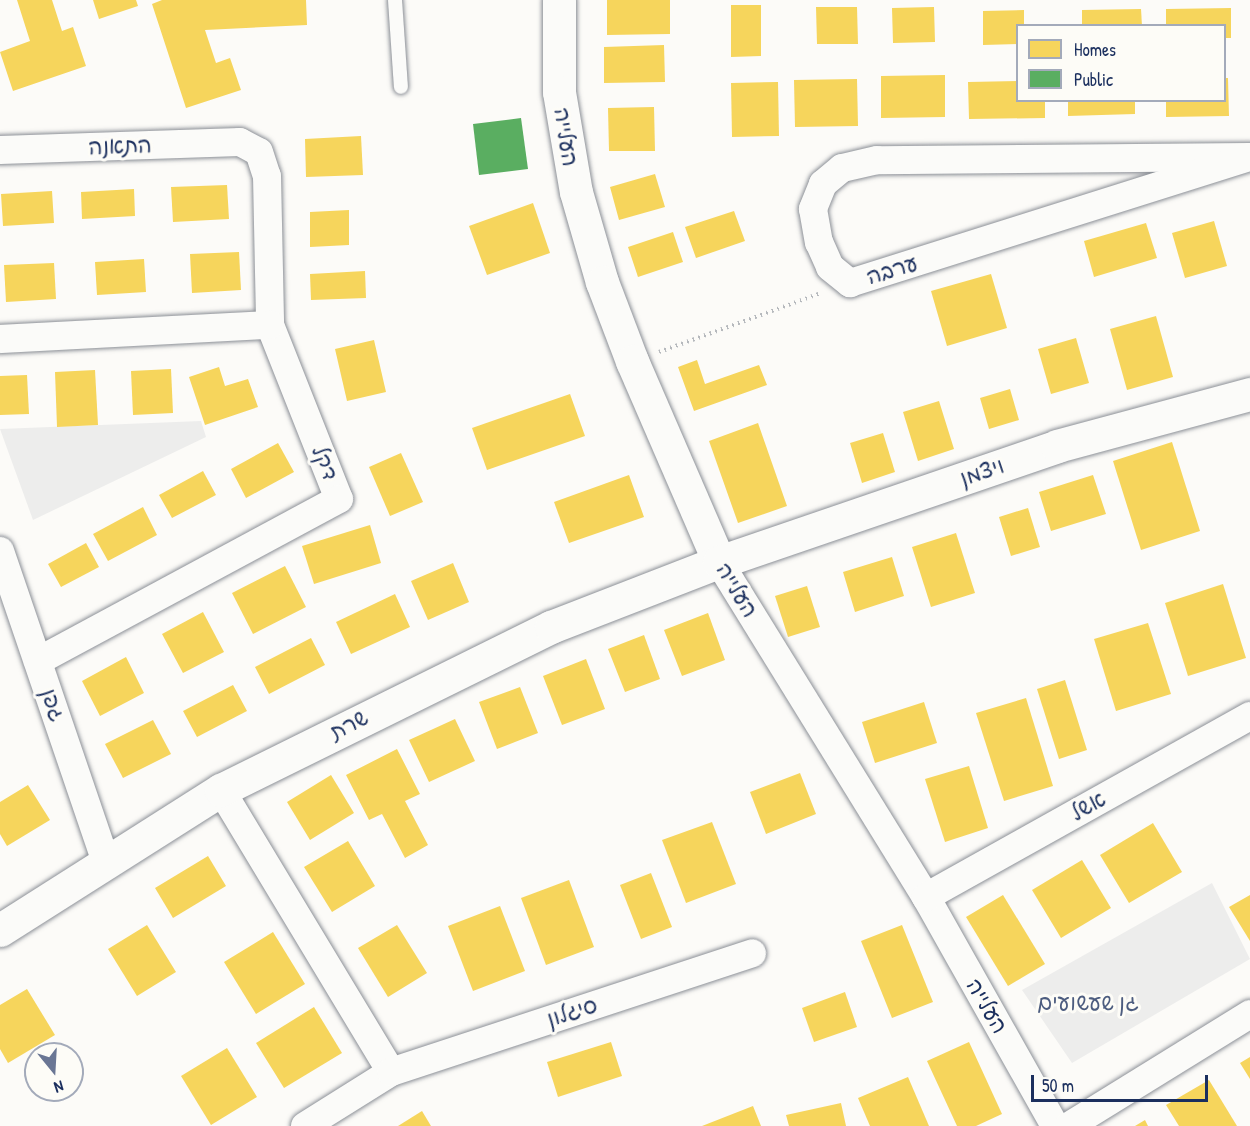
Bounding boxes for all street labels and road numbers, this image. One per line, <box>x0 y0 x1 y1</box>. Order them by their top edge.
street label: העלייה <box>548 106 584 168</box>
street label: התאנה <box>88 132 152 160</box>
street label: ערבה <box>863 250 921 290</box>
street label: דקל <box>306 442 344 484</box>
street label: ויצמן <box>956 452 1008 492</box>
street label: העלייה <box>710 558 764 622</box>
street label: גפן <box>35 685 71 725</box>
street label: שרת <box>325 704 373 746</box>
street label: אשל <box>1066 786 1110 826</box>
street label: העלייה <box>961 974 1013 1038</box>
street label: סיגלון <box>543 991 601 1033</box>

